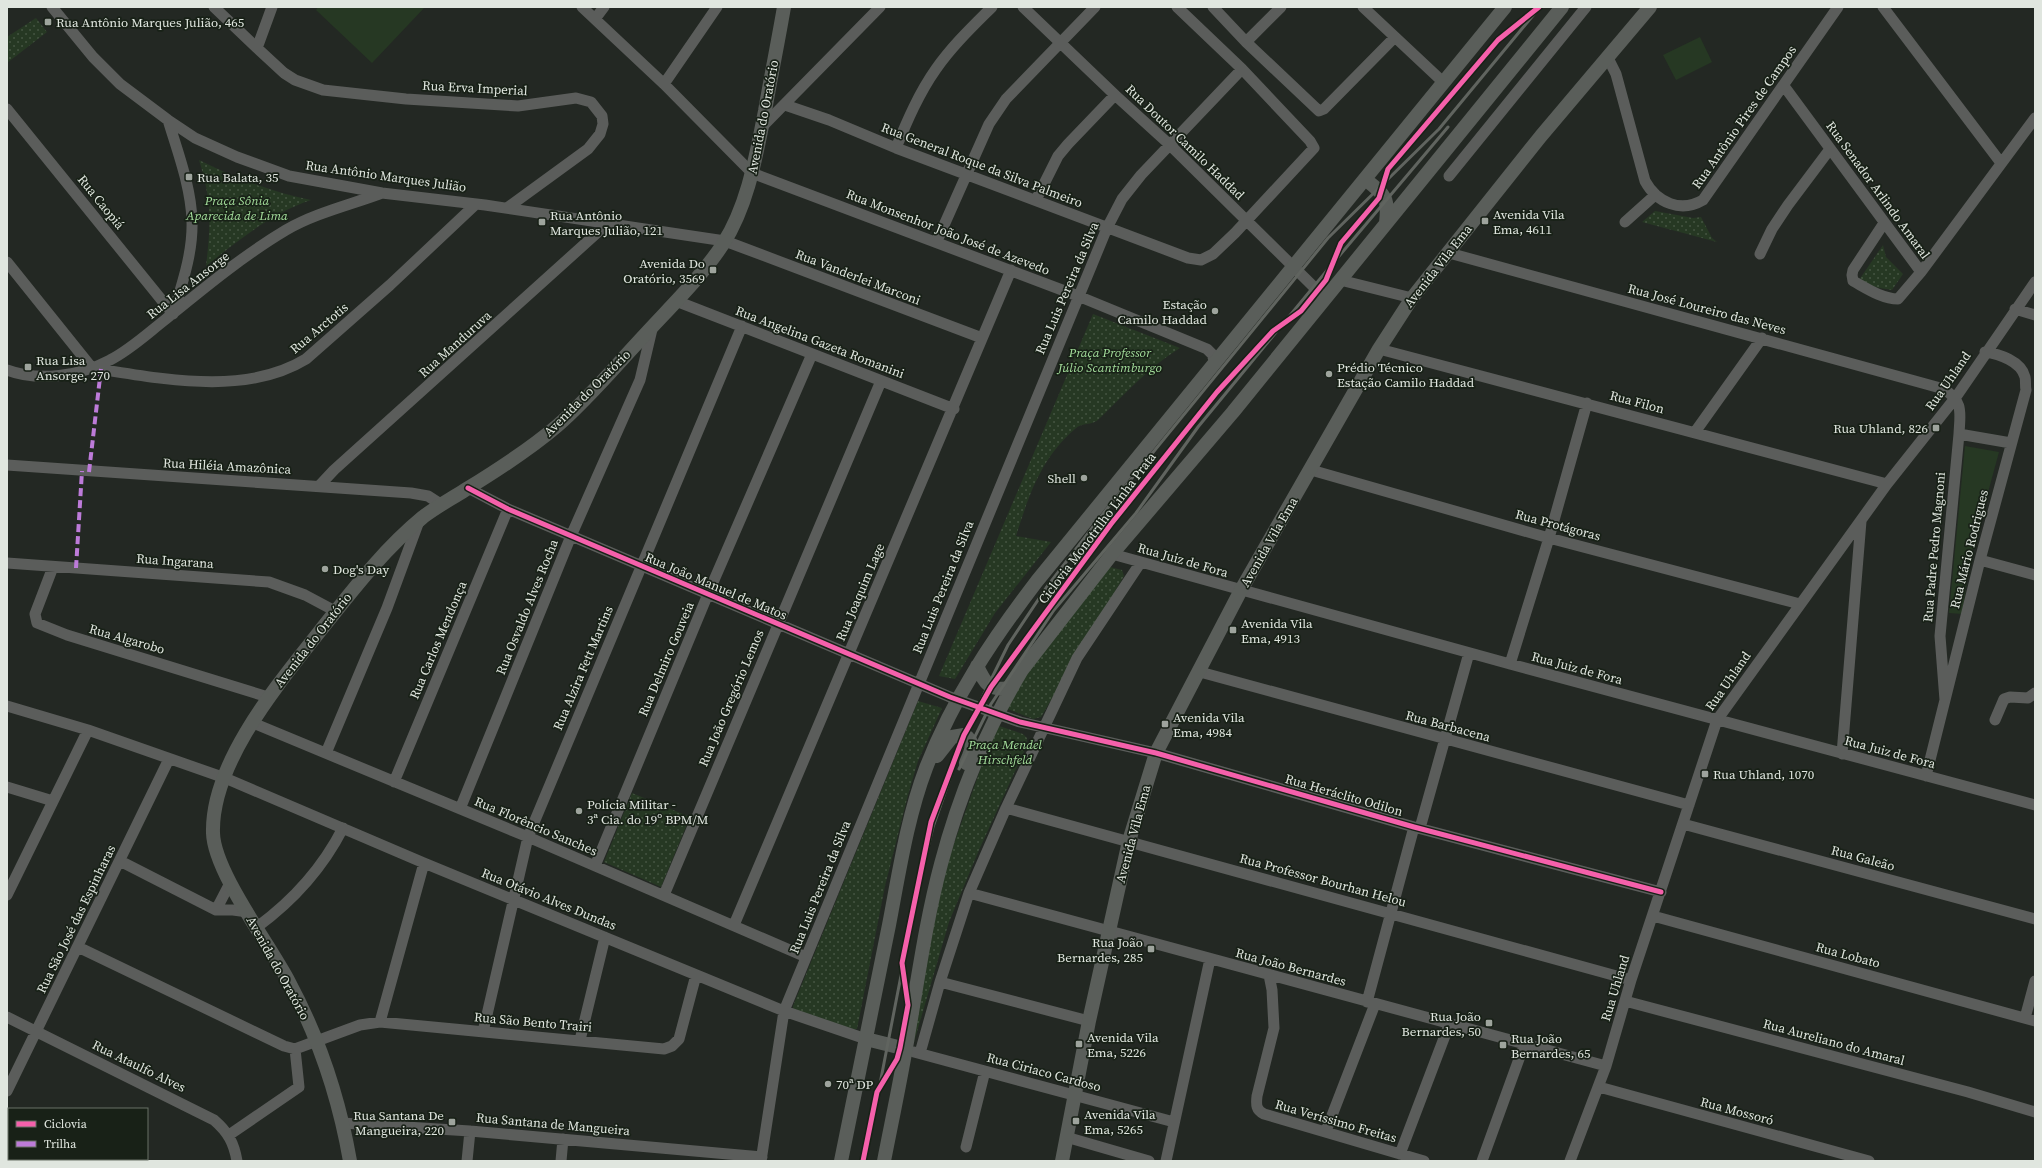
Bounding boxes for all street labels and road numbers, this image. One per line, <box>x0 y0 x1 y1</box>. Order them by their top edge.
street label: Rua Antônio Pires de Campos <box>1688 42 1800 192</box>
street label: Avenida do Oratório <box>744 58 782 176</box>
street label: Rua Erva Imperial <box>422 77 528 99</box>
street label: Rua Doutor Camilo Haddad <box>1122 81 1248 204</box>
street label: Rua Senador Arlindo Amaral <box>1822 118 1934 262</box>
street label: Rua General Roque da Silva Palmeiro <box>879 119 1085 211</box>
street label: Rua Antônio Marques Julião <box>305 156 467 196</box>
street label: Rua Caopiá <box>74 171 128 233</box>
street label: Rua Monsenhor João José de Azevedo <box>844 185 1052 279</box>
street label: Rua Luis Pereira da Silva <box>1031 219 1103 357</box>
street label: Avenida Vila Ema <box>1400 221 1476 311</box>
street label: Rua Vanderlei Marconi <box>793 245 923 309</box>
street label: Rua Lisa Ansorge <box>143 247 233 323</box>
street label: Rua José Loureiro das Neves <box>1626 280 1788 338</box>
street label: Rua Arctotis <box>286 298 352 357</box>
street label: Rua Angelina Gazeta Romanini <box>733 302 907 382</box>
street label: Rua Manduruva <box>415 307 495 381</box>
street label: Avenida do Oratório <box>540 346 634 440</box>
street label: Rua Uhland <box>1921 348 1975 414</box>
street label: Rua Filon <box>1608 387 1666 417</box>
street label: Ciclovia Monotrilho Linha Prata <box>1034 448 1160 607</box>
street label: Rua Hiléia Amazônica <box>162 454 292 478</box>
street label: Rua Padre Pedro Magnoni <box>1919 471 1949 623</box>
street label: Rua Mário Rodrigues <box>1946 488 1992 610</box>
street label: Avenida Vila Ema <box>1236 494 1302 590</box>
street label: Rua Protágoras <box>1514 505 1603 545</box>
street label: Rua Luis Pereira da Silva <box>908 518 978 656</box>
street label: Rua Osvaldo Alves Rocha <box>492 536 562 677</box>
street label: Rua Juiz de Fora <box>1136 539 1231 581</box>
street label: Rua Joaquim Lage <box>832 540 888 644</box>
street label: Rua João Manuel de Matos <box>642 548 790 624</box>
street label: Rua Ingarana <box>136 550 215 572</box>
street label: Rua Carlos Mendonça <box>405 578 471 702</box>
street label: Avenida do Oratório <box>271 589 355 691</box>
street label: Rua Delmiro Gouveia <box>634 599 698 719</box>
street label: Rua Alzira Fett Martins <box>549 603 617 733</box>
street label: Rua Algarobo <box>87 620 167 658</box>
street label: Rua João Gregório Lemos <box>694 627 768 769</box>
street label: Rua Juiz de Fora <box>1530 648 1625 688</box>
street label: Rua Uhland <box>1701 648 1755 714</box>
street label: Rua Barbacena <box>1404 707 1493 746</box>
street label: Rua Juiz de Fora <box>1843 732 1938 772</box>
street label: Rua Heráclito Odilon <box>1283 770 1405 820</box>
street label: Avenida Vila Ema <box>1112 783 1154 885</box>
street label: Rua Florêncio Sanches <box>472 792 600 860</box>
street label: Rua Luis Pereira da Silva <box>785 818 855 956</box>
street label: Rua Galeão <box>1829 841 1897 875</box>
street label: Rua São José das Espinharas <box>33 842 120 996</box>
street label: Rua Professor Bourhan Helou <box>1238 850 1409 911</box>
street label: Rua Otávio Alves Dundas <box>479 864 619 934</box>
street label: Avenida do Oratório <box>242 913 314 1023</box>
street label: Rua Lobato <box>1814 938 1882 972</box>
street label: Rua João Bernardes <box>1234 944 1349 990</box>
street label: Rua Uhland <box>1597 952 1633 1023</box>
street label: Rua São Bento Trairi <box>473 1008 593 1036</box>
street label: Rua Aureliano do Amaral <box>1761 1015 1907 1069</box>
street label: Rua Ataulfo Alves <box>90 1036 189 1096</box>
street label: Rua Ciriaco Cardoso <box>985 1049 1103 1095</box>
street label: Rua Mossoró <box>1699 1093 1775 1129</box>
street label: Rua Veríssimo Freitas <box>1273 1096 1399 1147</box>
street label: Rua Santana de Mangueira <box>475 1109 631 1139</box>

